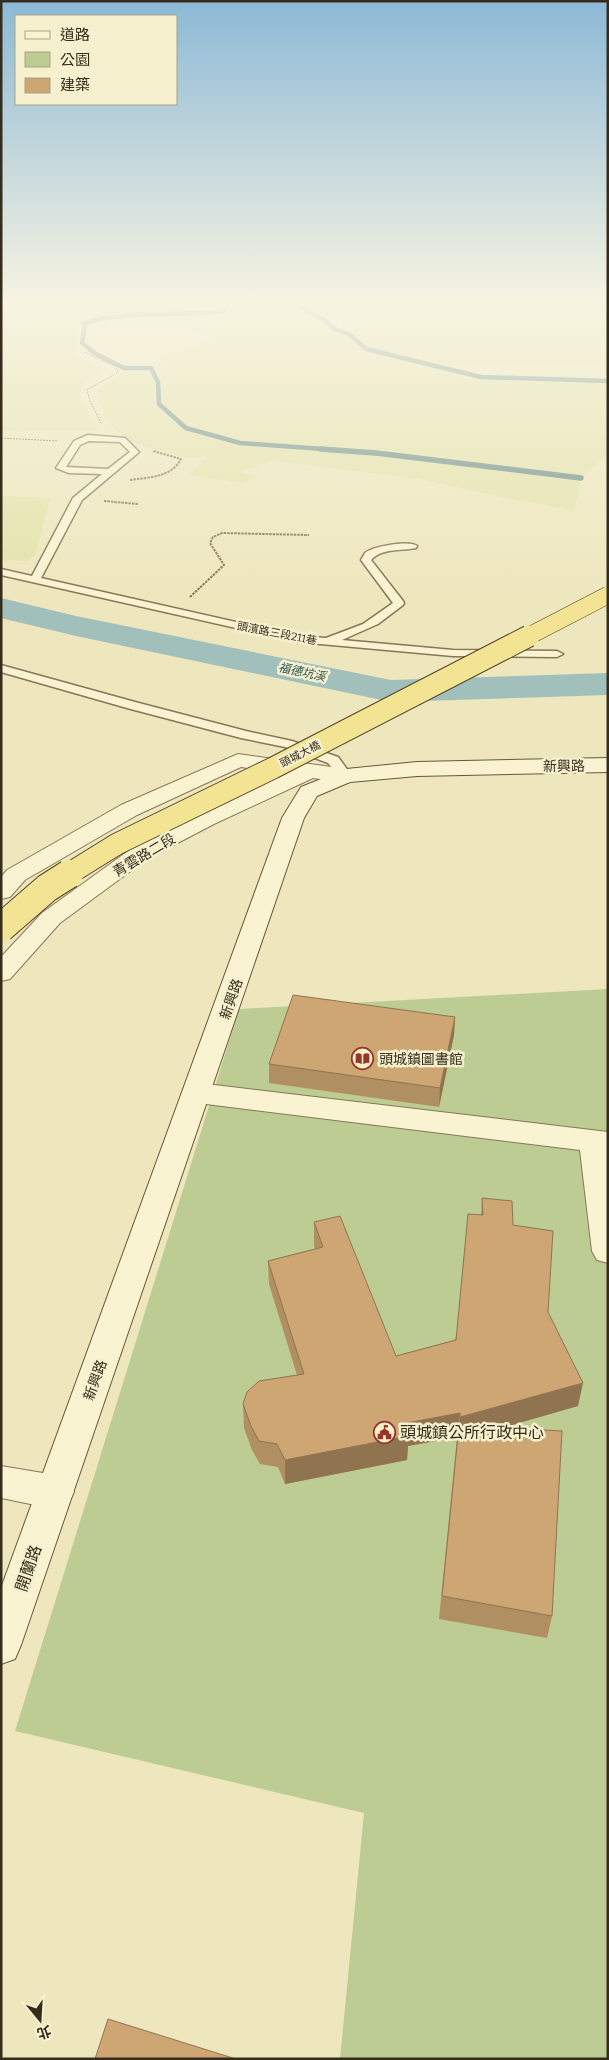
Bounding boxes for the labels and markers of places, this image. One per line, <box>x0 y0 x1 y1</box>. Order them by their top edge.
library icon: 頭城鎮圖書館 <box>351 1047 375 1071</box>
place label: 頭城鎮圖書館 <box>379 1051 463 1068</box>
public building icon: 頭城鎮公所行政中心 <box>372 1420 396 1444</box>
place label: 頭城鎮公所行政中心 <box>400 1423 544 1442</box>

